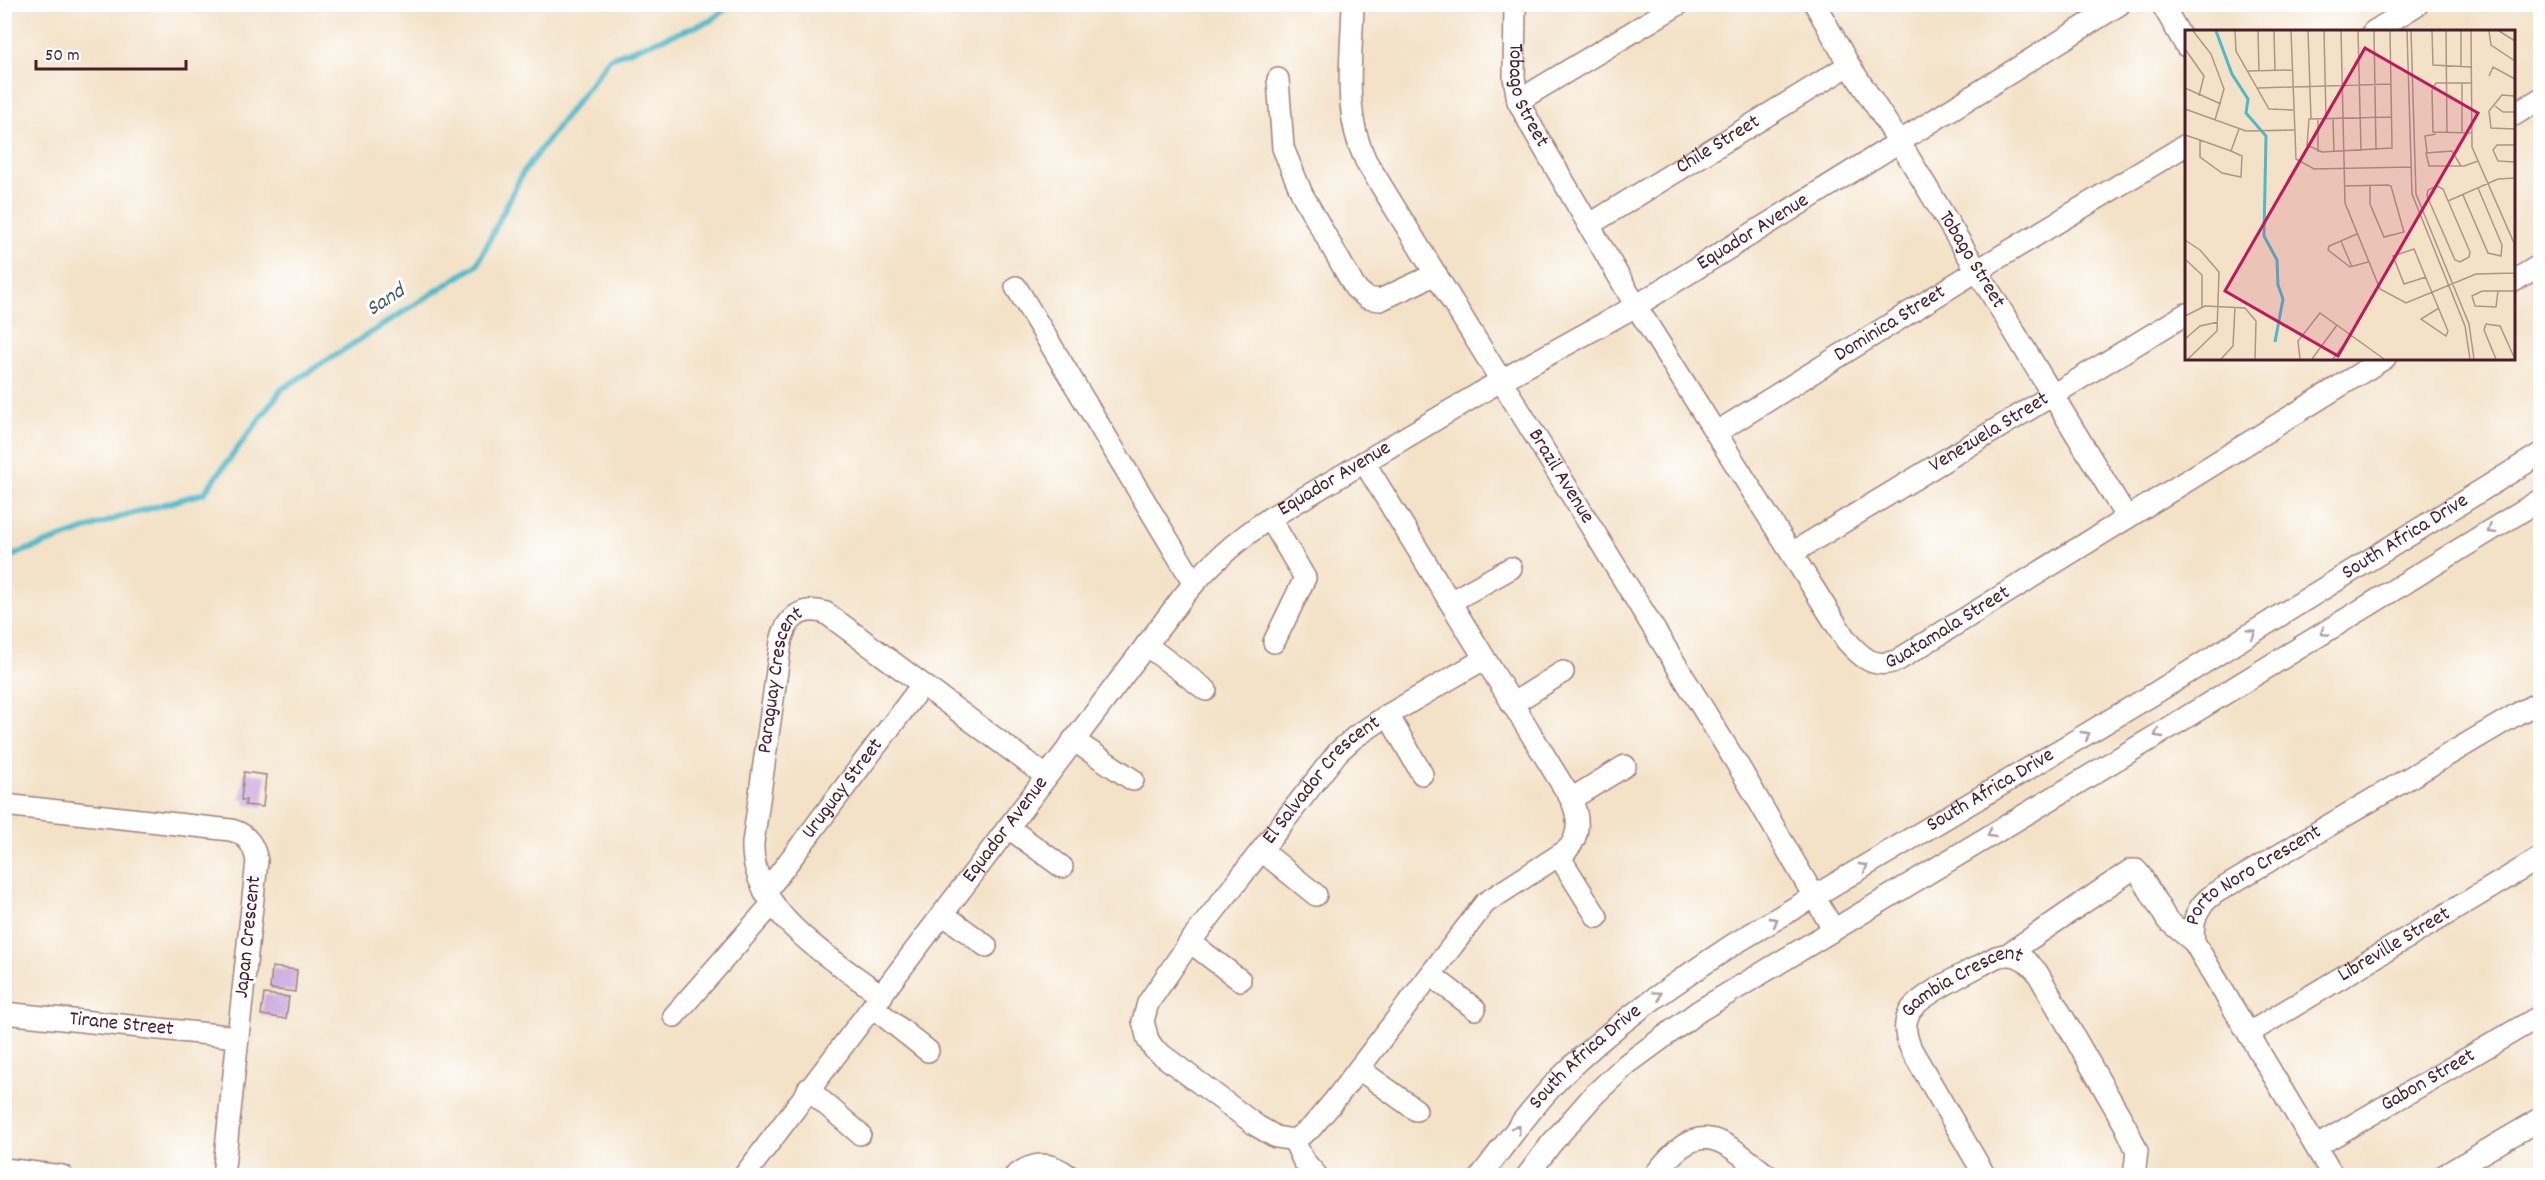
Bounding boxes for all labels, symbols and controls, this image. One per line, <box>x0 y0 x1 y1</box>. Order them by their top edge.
inset map <box>2185 30 2515 360</box>
scale bar <box>36 33 186 71</box>
street label: Tobago Street <box>1499 43 1556 154</box>
text: 50 m <box>45 44 80 69</box>
street label: Chile Street <box>1671 108 1767 183</box>
street label: Equador Avenue <box>1691 186 1815 279</box>
street label: Tobago Street <box>1930 206 2012 315</box>
water label: Sand <box>361 276 414 325</box>
street label: Dominica Street <box>1829 278 1952 370</box>
street label: Venezuela Street <box>1924 385 2055 481</box>
street label: Brazil Avenue <box>1520 423 1601 530</box>
street label: Equador Avenue <box>1272 434 1397 525</box>
street label: South Africa Drive <box>2336 487 2475 588</box>
one-way arrow <box>2487 523 2497 535</box>
street label: Guatamala Street <box>1882 579 2016 678</box>
street label: Paraguay Crescent <box>751 599 809 756</box>
one-way arrow <box>2320 625 2330 637</box>
one-way arrow <box>2245 629 2256 640</box>
street label: El Salvador Crescent <box>1256 709 1387 852</box>
one-way arrow <box>2154 727 2164 739</box>
one-way arrow <box>2080 730 2090 742</box>
street label: Uruguay Street <box>795 732 891 846</box>
street label: South Africa Drive <box>1921 741 2060 841</box>
street label: Equador Avenue <box>956 770 1056 890</box>
street label: Porto Noro Crescent <box>2179 818 2328 929</box>
one-way arrow <box>1987 827 1997 839</box>
one-way arrow <box>1858 863 1868 874</box>
street label: Japan Crescent <box>228 874 270 1000</box>
street label: Libreville Street <box>2333 900 2457 991</box>
one-way arrow <box>1768 917 1779 928</box>
street label: Gambia Crescent <box>1894 940 2027 1024</box>
one-way arrow <box>1651 991 1662 1002</box>
street label: South Africa Drive <box>1523 997 1648 1117</box>
street label: Tirane Street <box>68 1005 175 1045</box>
street label: Gabon Street <box>2376 1042 2481 1120</box>
one-way arrow <box>1509 1125 1520 1136</box>

